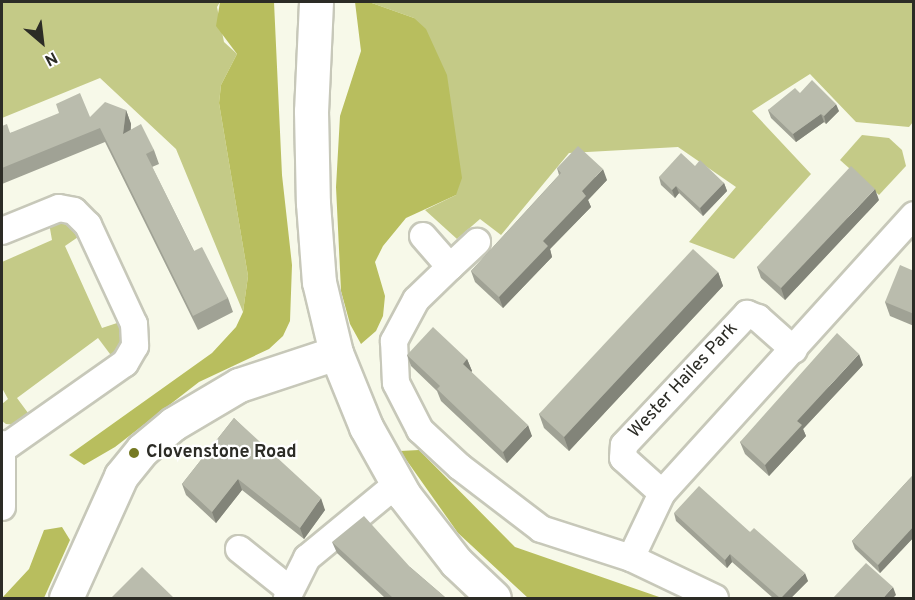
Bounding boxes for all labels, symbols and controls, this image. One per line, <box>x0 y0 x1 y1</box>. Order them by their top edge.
north arrow <box>12 12 72 72</box>
text: N <box>41 46 60 69</box>
street label: Wester Hailes Park <box>625 319 743 443</box>
place label: Clovenstone Road <box>146 442 297 464</box>
marker: Clovenstone Road <box>127 446 141 460</box>

